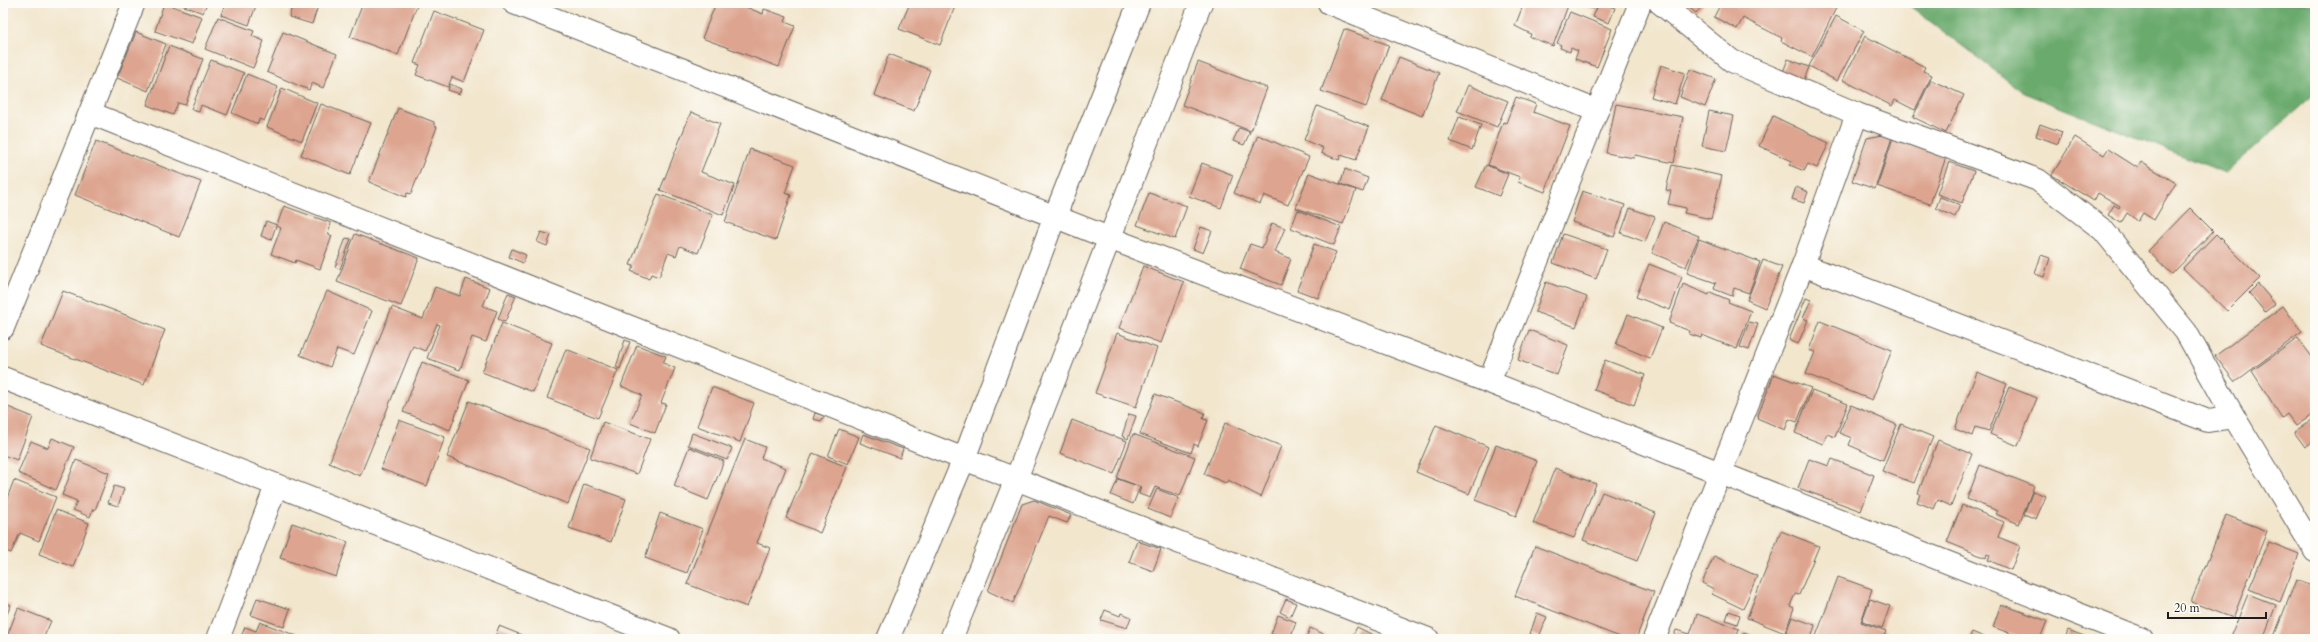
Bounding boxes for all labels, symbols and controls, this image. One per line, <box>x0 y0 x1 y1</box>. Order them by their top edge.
scale bar <box>2168 594 2266 620</box>
text: 20 m <box>2174 600 2201 616</box>

